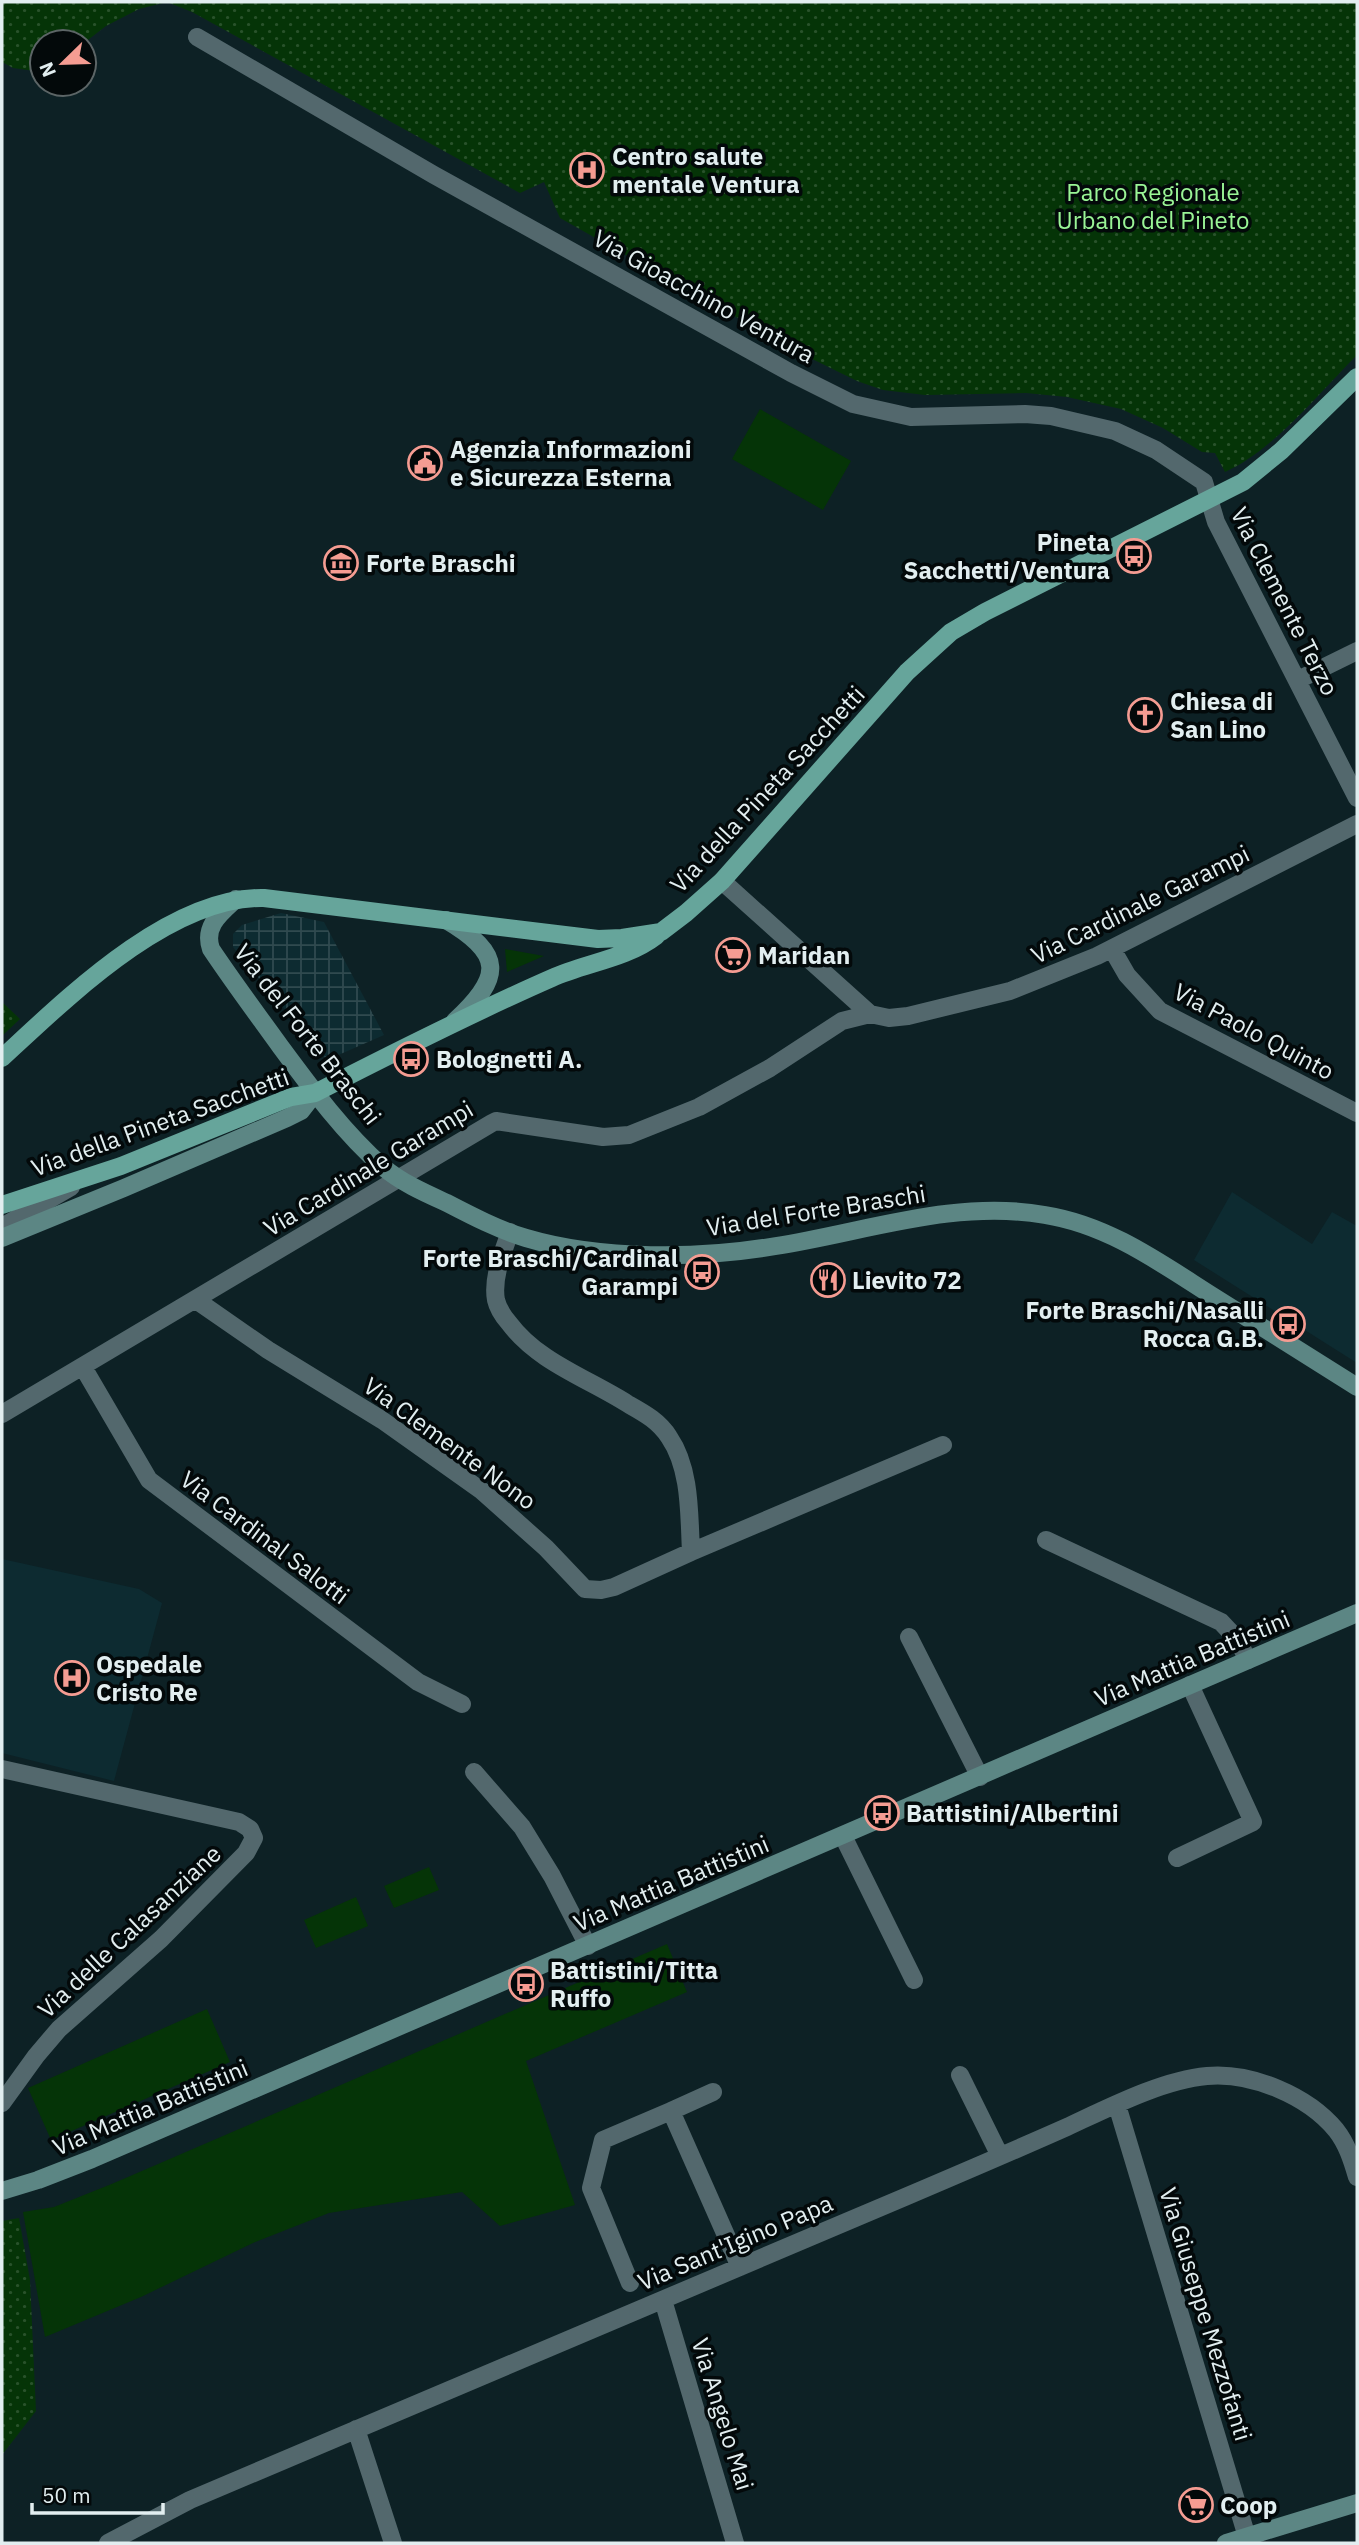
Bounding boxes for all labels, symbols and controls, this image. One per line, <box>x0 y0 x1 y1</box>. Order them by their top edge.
north arrow <box>28 28 98 98</box>
text: N <box>34 59 61 81</box>
place label: Centro salute mentale Ventura <box>612 140 800 200</box>
hospital icon: Centro salute mentale Ventura <box>568 151 606 189</box>
park label: Parco Regionale Urbano del Pineto <box>1057 176 1249 236</box>
street label: Via Gioacchino Ventura <box>587 222 821 370</box>
place label: Agenzia Informazioni e Sicurezza Esterna <box>450 433 692 493</box>
public building icon: Agenzia Informazioni e Sicurezza Esterna <box>406 444 444 482</box>
street label: Via Clemente Terzo <box>1224 501 1346 701</box>
place label: Pineta Sacchetti/Ventura <box>903 526 1110 586</box>
bus stop icon: Pineta Sacchetti/Ventura <box>1115 537 1153 575</box>
museum icon: Forte Braschi <box>322 544 360 582</box>
place label: Forte Braschi <box>366 547 516 579</box>
street label: Via della Pineta Sacchetti <box>663 679 871 899</box>
place label: Chiesa di San Lino <box>1170 685 1273 745</box>
church icon: Chiesa di San Lino <box>1126 696 1164 734</box>
street label: Via Cardinale Garampi <box>1026 837 1254 971</box>
supermarket icon: Maridan <box>714 936 752 974</box>
street label: Via del Forte Braschi <box>227 937 389 1131</box>
place label: Maridan <box>758 939 850 971</box>
street label: Via Paolo Quinto <box>1168 975 1340 1087</box>
bus stop icon: Bolognetti A. <box>392 1040 430 1078</box>
place label: Bolognetti A. <box>436 1043 583 1075</box>
street label: Via della Pineta Sacchetti <box>27 1060 293 1184</box>
street label: Via Cardinale Garampi <box>257 1093 479 1243</box>
street label: Via del Forte Braschi <box>704 1177 928 1243</box>
place label: Forte Braschi/Cardinal Garampi <box>422 1242 678 1302</box>
bus stop icon: Forte Braschi/Cardinal Garampi <box>683 1253 721 1291</box>
restaurant icon: Lievito 72 <box>809 1261 847 1299</box>
place label: Lievito 72 <box>852 1264 962 1296</box>
place label: Forte Braschi/Nasalli Rocca G.B. <box>1025 1294 1264 1354</box>
bus stop icon: Forte Braschi/Nasalli Rocca G.B. <box>1269 1305 1307 1343</box>
street label: Via Clemente Nono <box>357 1369 543 1517</box>
street label: Via Cardinal Salotti <box>174 1463 356 1611</box>
street label: Via Mattia Battistini <box>1089 1602 1295 1714</box>
place label: Ospedale Cristo Re <box>96 1648 202 1708</box>
hospital icon: Ospedale Cristo Re <box>53 1659 91 1697</box>
bus stop icon: Battistini/Albertini <box>863 1794 901 1832</box>
place label: Battistini/Albertini <box>906 1797 1119 1829</box>
street label: Via Mattia Battistini <box>568 1827 774 1939</box>
street label: Via delle Calasanziane <box>30 1837 228 2025</box>
place label: Battistini/Titta Ruffo <box>550 1954 718 2014</box>
bus stop icon: Battistini/Titta Ruffo <box>507 1965 545 2003</box>
street label: Via Mattia Battistini <box>47 2051 253 2163</box>
street label: Via Giuseppe Mezzofanti <box>1152 2183 1260 2445</box>
street label: Via Sant'Igino Papa <box>633 2186 837 2297</box>
street label: Via Angelo Mai <box>685 2334 761 2494</box>
scale bar <box>32 2472 163 2516</box>
text: 50 m <box>42 2481 91 2509</box>
supermarket icon: Coop <box>1177 2486 1215 2524</box>
place label: Coop <box>1220 2489 1277 2521</box>

